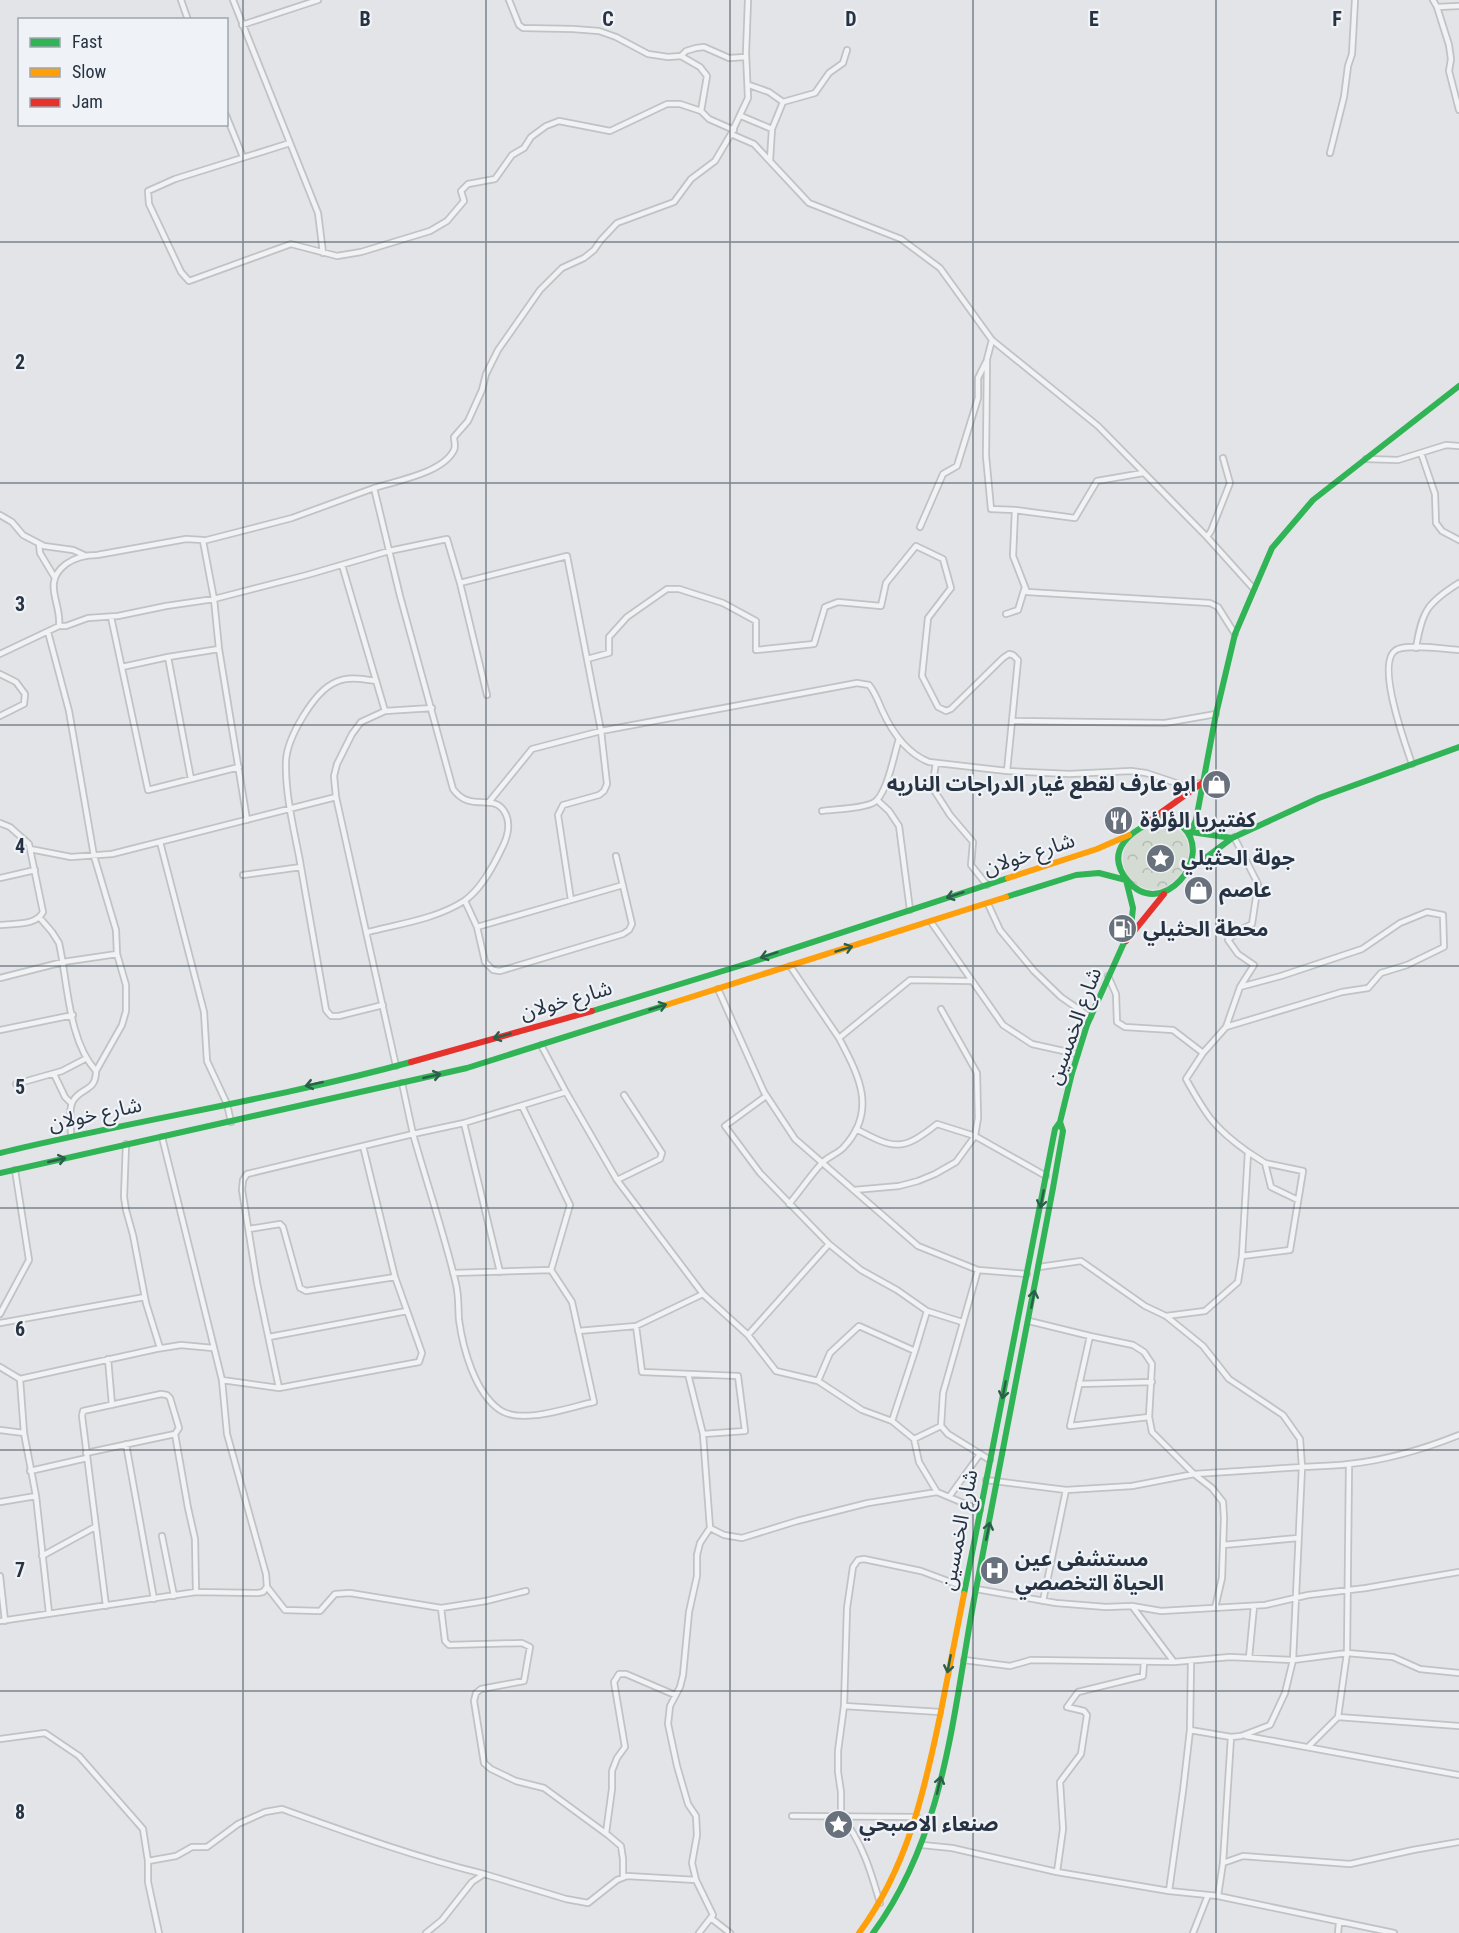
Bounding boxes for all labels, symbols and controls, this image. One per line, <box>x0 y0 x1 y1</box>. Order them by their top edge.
text: B <box>359 7 371 31</box>
text: C <box>602 7 614 31</box>
text: D <box>845 7 857 31</box>
text: E <box>1089 7 1099 31</box>
text: F <box>1332 7 1342 31</box>
legend <box>18 18 228 126</box>
text: Fast <box>72 31 103 52</box>
text: Slow <box>72 61 107 82</box>
text: Jam <box>72 91 103 112</box>
text: 2 <box>15 350 25 374</box>
text: 3 <box>15 592 25 616</box>
shop icon: ابو عارف لقطع غيار الدراجات الناريه <box>1201 768 1233 800</box>
place label: ابو عارف لقطع غيار الدراجات الناريه <box>887 772 1196 799</box>
restaurant icon: كفتيريا الؤلؤة <box>1103 804 1135 836</box>
place label: كفتيريا الؤلؤة <box>1140 808 1256 832</box>
street label: شارع خولان <box>980 828 1079 883</box>
text: 4 <box>15 834 25 858</box>
place icon: جولة الحثيلي <box>1144 842 1176 874</box>
place label: جولة الحثيلي <box>1181 846 1295 875</box>
shop icon: عاصم <box>1182 874 1214 906</box>
place label: عاصم <box>1219 878 1272 905</box>
one-way arrow <box>946 891 965 902</box>
fuel station icon: محطة الحثيلي <box>1106 913 1138 945</box>
place label: محطة الحثيلي <box>1143 917 1268 946</box>
one-way arrow <box>834 943 853 954</box>
one-way arrow <box>760 950 779 961</box>
street label: شارع الخمسين <box>1042 964 1109 1089</box>
street label: شارع خولان <box>517 975 616 1027</box>
one-way arrow <box>648 1001 667 1012</box>
one-way arrow <box>493 1031 512 1042</box>
one-way arrow <box>422 1070 441 1082</box>
text: 5 <box>15 1075 25 1099</box>
one-way arrow <box>304 1079 323 1091</box>
street label: شارع خولان <box>46 1092 144 1139</box>
one-way arrow <box>47 1154 66 1165</box>
one-way arrow <box>1036 1188 1047 1208</box>
one-way arrow <box>1028 1289 1039 1309</box>
text: 6 <box>15 1317 25 1341</box>
one-way arrow <box>998 1380 1009 1399</box>
street label: شارع الخمسين <box>936 1467 985 1593</box>
one-way arrow <box>982 1522 994 1541</box>
place label: مستشفى عين الحياة التخصصي <box>1015 1547 1164 1600</box>
hospital icon: مستشفى عين الحياة التخصصي <box>978 1555 1010 1587</box>
text: 7 <box>15 1558 25 1582</box>
one-way arrow <box>943 1653 954 1673</box>
one-way arrow <box>934 1776 946 1795</box>
text: 8 <box>15 1800 25 1824</box>
place icon: صنعاء الاصبحي <box>822 1808 854 1840</box>
place label: صنعاء الاصبحي <box>859 1812 999 1841</box>

